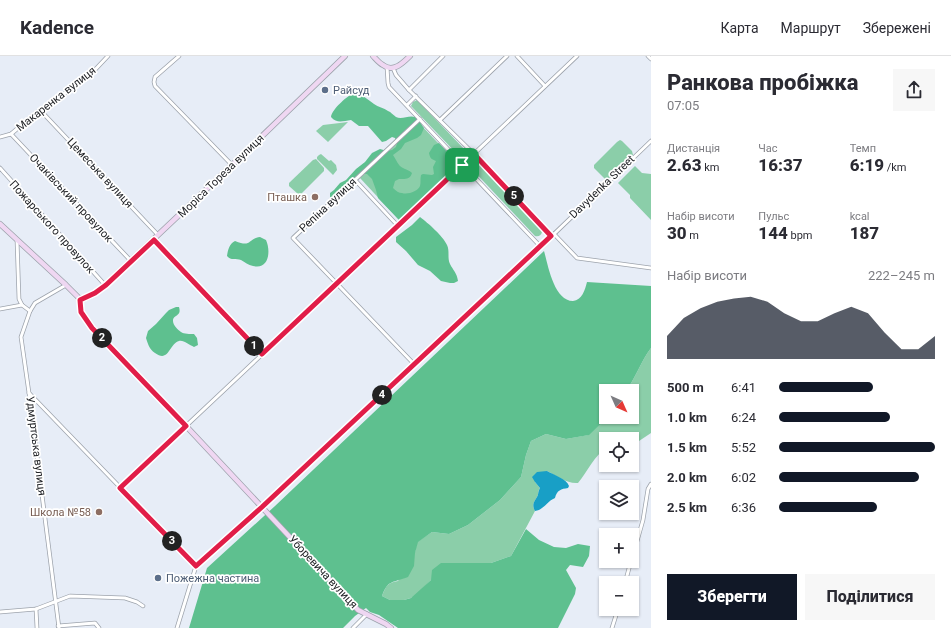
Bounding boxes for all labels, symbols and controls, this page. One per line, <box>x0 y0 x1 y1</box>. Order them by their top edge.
text: Kadence <box>20 16 94 39</box>
text: Карта <box>720 20 759 36</box>
text: Маршрут <box>781 20 841 36</box>
text: Збережені <box>863 20 931 36</box>
street label: Макаренка вулиця <box>14 64 98 134</box>
button: share <box>893 69 935 111</box>
text: Ранкова пробіжка <box>667 70 859 95</box>
place label: Райсуд <box>333 84 370 97</box>
marker: Райсуд <box>320 85 330 95</box>
text: 07:05 <box>667 98 699 113</box>
street label: Моріса Тореза вулиця <box>175 132 267 220</box>
street label: Цемеська вулиця <box>64 135 136 211</box>
text: Дистанція <box>667 142 720 155</box>
text: Час <box>758 142 778 155</box>
text: Темп <box>850 142 876 155</box>
pin <box>445 148 479 182</box>
street label: Очакiвський провулок <box>27 151 115 245</box>
street label: Davydenka Street <box>567 153 637 221</box>
icon: arrive <box>451 154 473 176</box>
text: 2.63 <box>667 155 701 175</box>
text: 16:37 <box>758 155 803 175</box>
text: 6:19 <box>850 155 884 175</box>
text: km <box>701 161 719 174</box>
text: /km <box>884 161 907 174</box>
street label: Репiна вулиця <box>297 175 359 235</box>
street label: Пожарського провулок <box>7 178 97 276</box>
pin: 5 <box>504 186 524 206</box>
text: 5 <box>511 189 517 202</box>
place label: Пташка <box>267 191 307 204</box>
marker: Пташка <box>310 192 320 202</box>
text: Набір висоти <box>667 210 735 223</box>
text: Пульс <box>758 210 789 223</box>
text: kcal <box>850 210 870 223</box>
text: 30 <box>667 223 687 243</box>
text: 144 <box>758 223 788 243</box>
text: 187 <box>850 223 879 243</box>
text: m <box>687 229 699 242</box>
text: bpm <box>788 229 812 242</box>
text: Набір висоти <box>667 268 747 283</box>
text: 222–245 m <box>868 268 935 283</box>
pin: 2 <box>92 328 112 348</box>
text: 2 <box>99 331 105 344</box>
pin: 1 <box>244 336 264 356</box>
text: 1 <box>251 339 257 352</box>
text: 500 m <box>667 380 704 395</box>
text: 6:41 <box>731 380 756 395</box>
north arrow <box>599 384 639 424</box>
map controls <box>599 384 639 616</box>
pin: 4 <box>372 385 392 405</box>
text: 4 <box>379 388 385 401</box>
street label: Удмуртська вулиця <box>23 396 49 496</box>
text: 1.0 km <box>667 410 707 425</box>
text: 6:24 <box>731 410 756 425</box>
button: locate <box>599 432 639 472</box>
text: 1.5 km <box>667 440 707 455</box>
text: 5:52 <box>731 440 756 455</box>
text: 2.0 km <box>667 470 707 485</box>
text: 6:02 <box>731 470 756 485</box>
button: layers <box>599 480 639 520</box>
text: 2.5 km <box>667 500 707 515</box>
text: 6:36 <box>731 500 756 515</box>
place label: Школа №58 <box>30 506 91 519</box>
marker: Школа №58 <box>94 507 104 517</box>
button: + <box>599 528 639 568</box>
pin: 3 <box>162 531 182 551</box>
street label: Уборевича вулиця <box>286 533 360 611</box>
text: 3 <box>169 534 175 547</box>
place label: Пожежна частина <box>166 572 259 585</box>
marker: Пожежна частина <box>153 573 163 583</box>
button: Зберегти <box>667 574 797 620</box>
button: Поділитися <box>805 574 935 620</box>
button: − <box>599 576 639 616</box>

